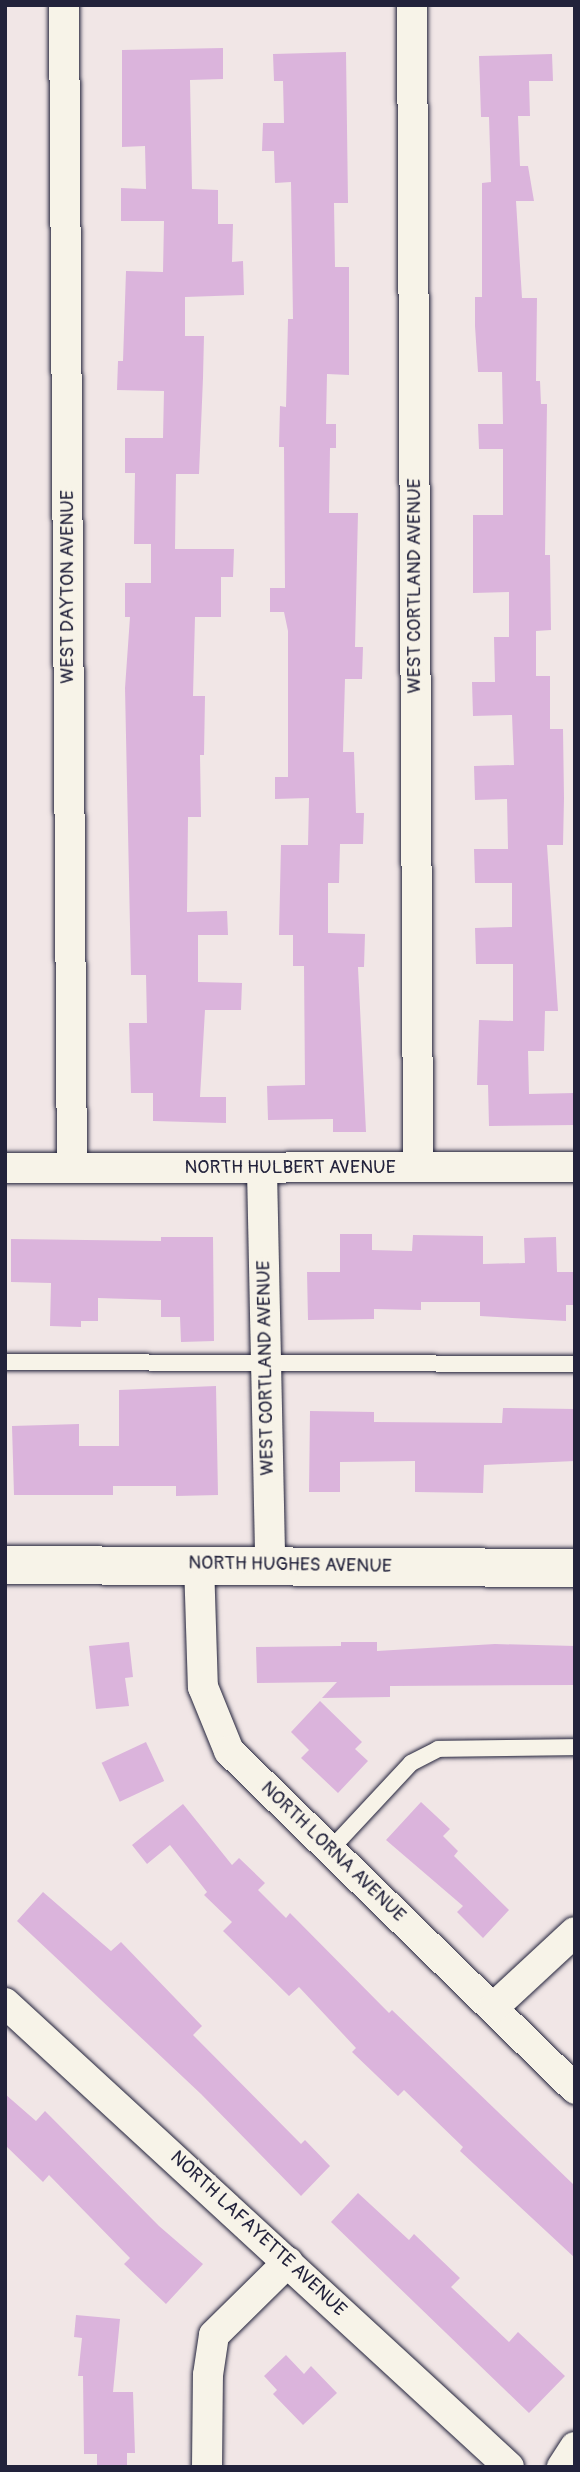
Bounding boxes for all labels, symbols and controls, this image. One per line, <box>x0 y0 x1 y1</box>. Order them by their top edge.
street label: WEST CORTLAND AVENUE <box>404 478 426 694</box>
street label: WEST DAYTON AVENUE <box>57 490 79 684</box>
street label: NORTH HULBERT AVENUE <box>184 1157 396 1179</box>
street label: WEST CORTLAND AVENUE <box>253 1260 279 1476</box>
street label: NORTH HUGHES AVENUE <box>188 1552 392 1578</box>
street label: NORTH LORNA AVENUE <box>256 1777 410 1927</box>
street label: NORTH LAFAYETTE AVENUE <box>165 2146 351 2322</box>

